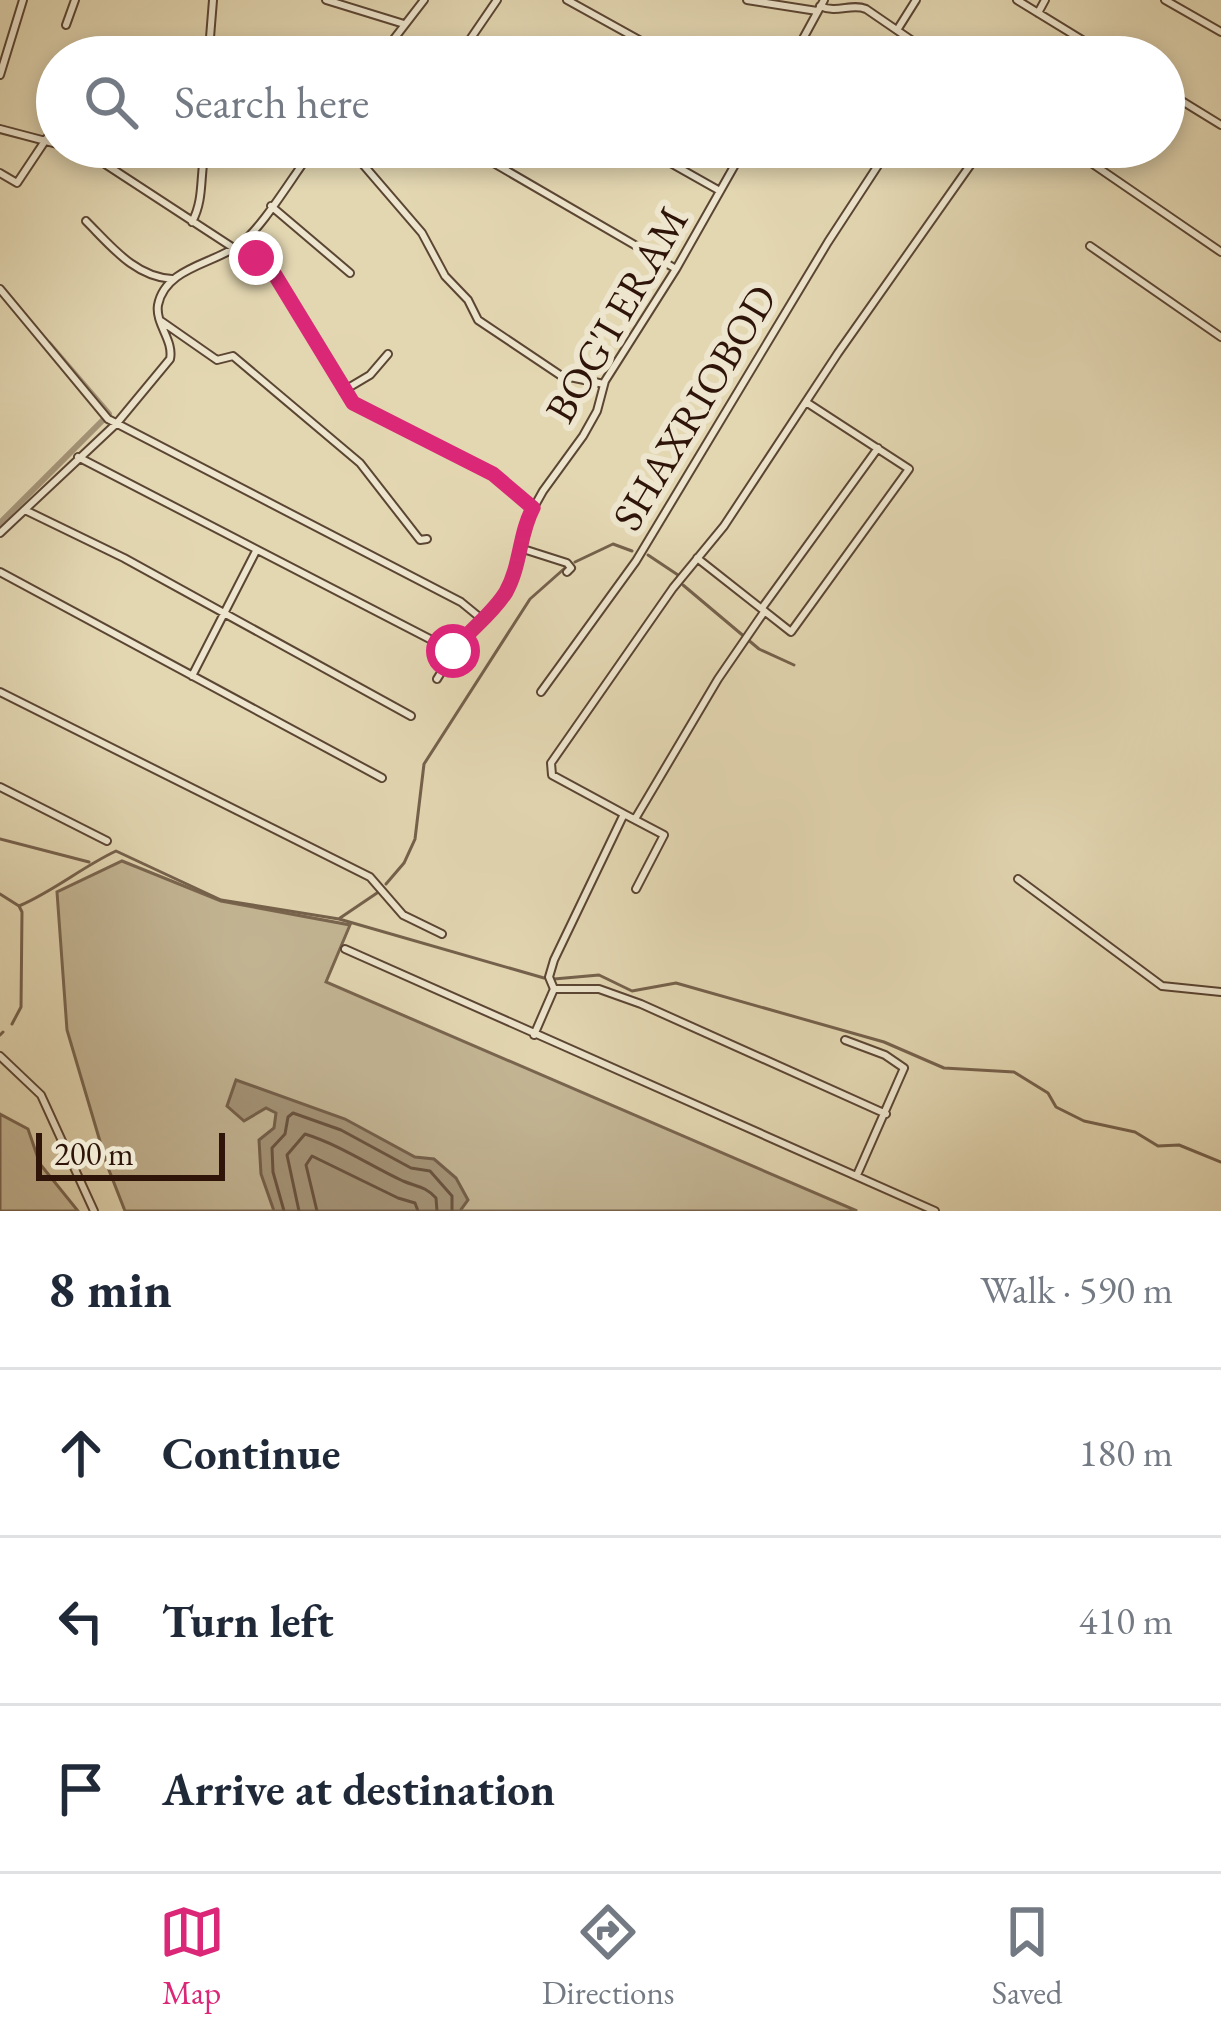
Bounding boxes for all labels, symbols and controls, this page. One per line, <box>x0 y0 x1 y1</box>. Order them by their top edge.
search box <box>36 36 1185 168</box>
icon: search <box>78 69 144 135</box>
text: Search here <box>174 73 369 131</box>
street label: BOG'I ERAM <box>532 196 700 432</box>
route end <box>229 231 283 285</box>
street label: SHAXRIOBOD <box>600 274 789 540</box>
route start <box>426 624 480 678</box>
scale bar <box>36 1127 225 1180</box>
text: 200 m <box>54 1132 134 1175</box>
text: 8 min <box>48 1256 172 1322</box>
text: Walk · 590 m <box>980 1264 1173 1315</box>
icon: ahead <box>48 1420 114 1486</box>
text: Continue <box>162 1424 340 1482</box>
text: 180 m <box>1079 1427 1173 1478</box>
icon: left <box>48 1588 114 1654</box>
text: Turn left <box>162 1592 334 1650</box>
text: 410 m <box>1079 1595 1173 1646</box>
icon: arrive <box>48 1756 114 1822</box>
text: Arrive at destination <box>162 1760 555 1818</box>
tab: Map <box>159 1899 225 2014</box>
tab: Directions <box>542 1899 675 2014</box>
tab: Saved <box>992 1899 1062 2014</box>

